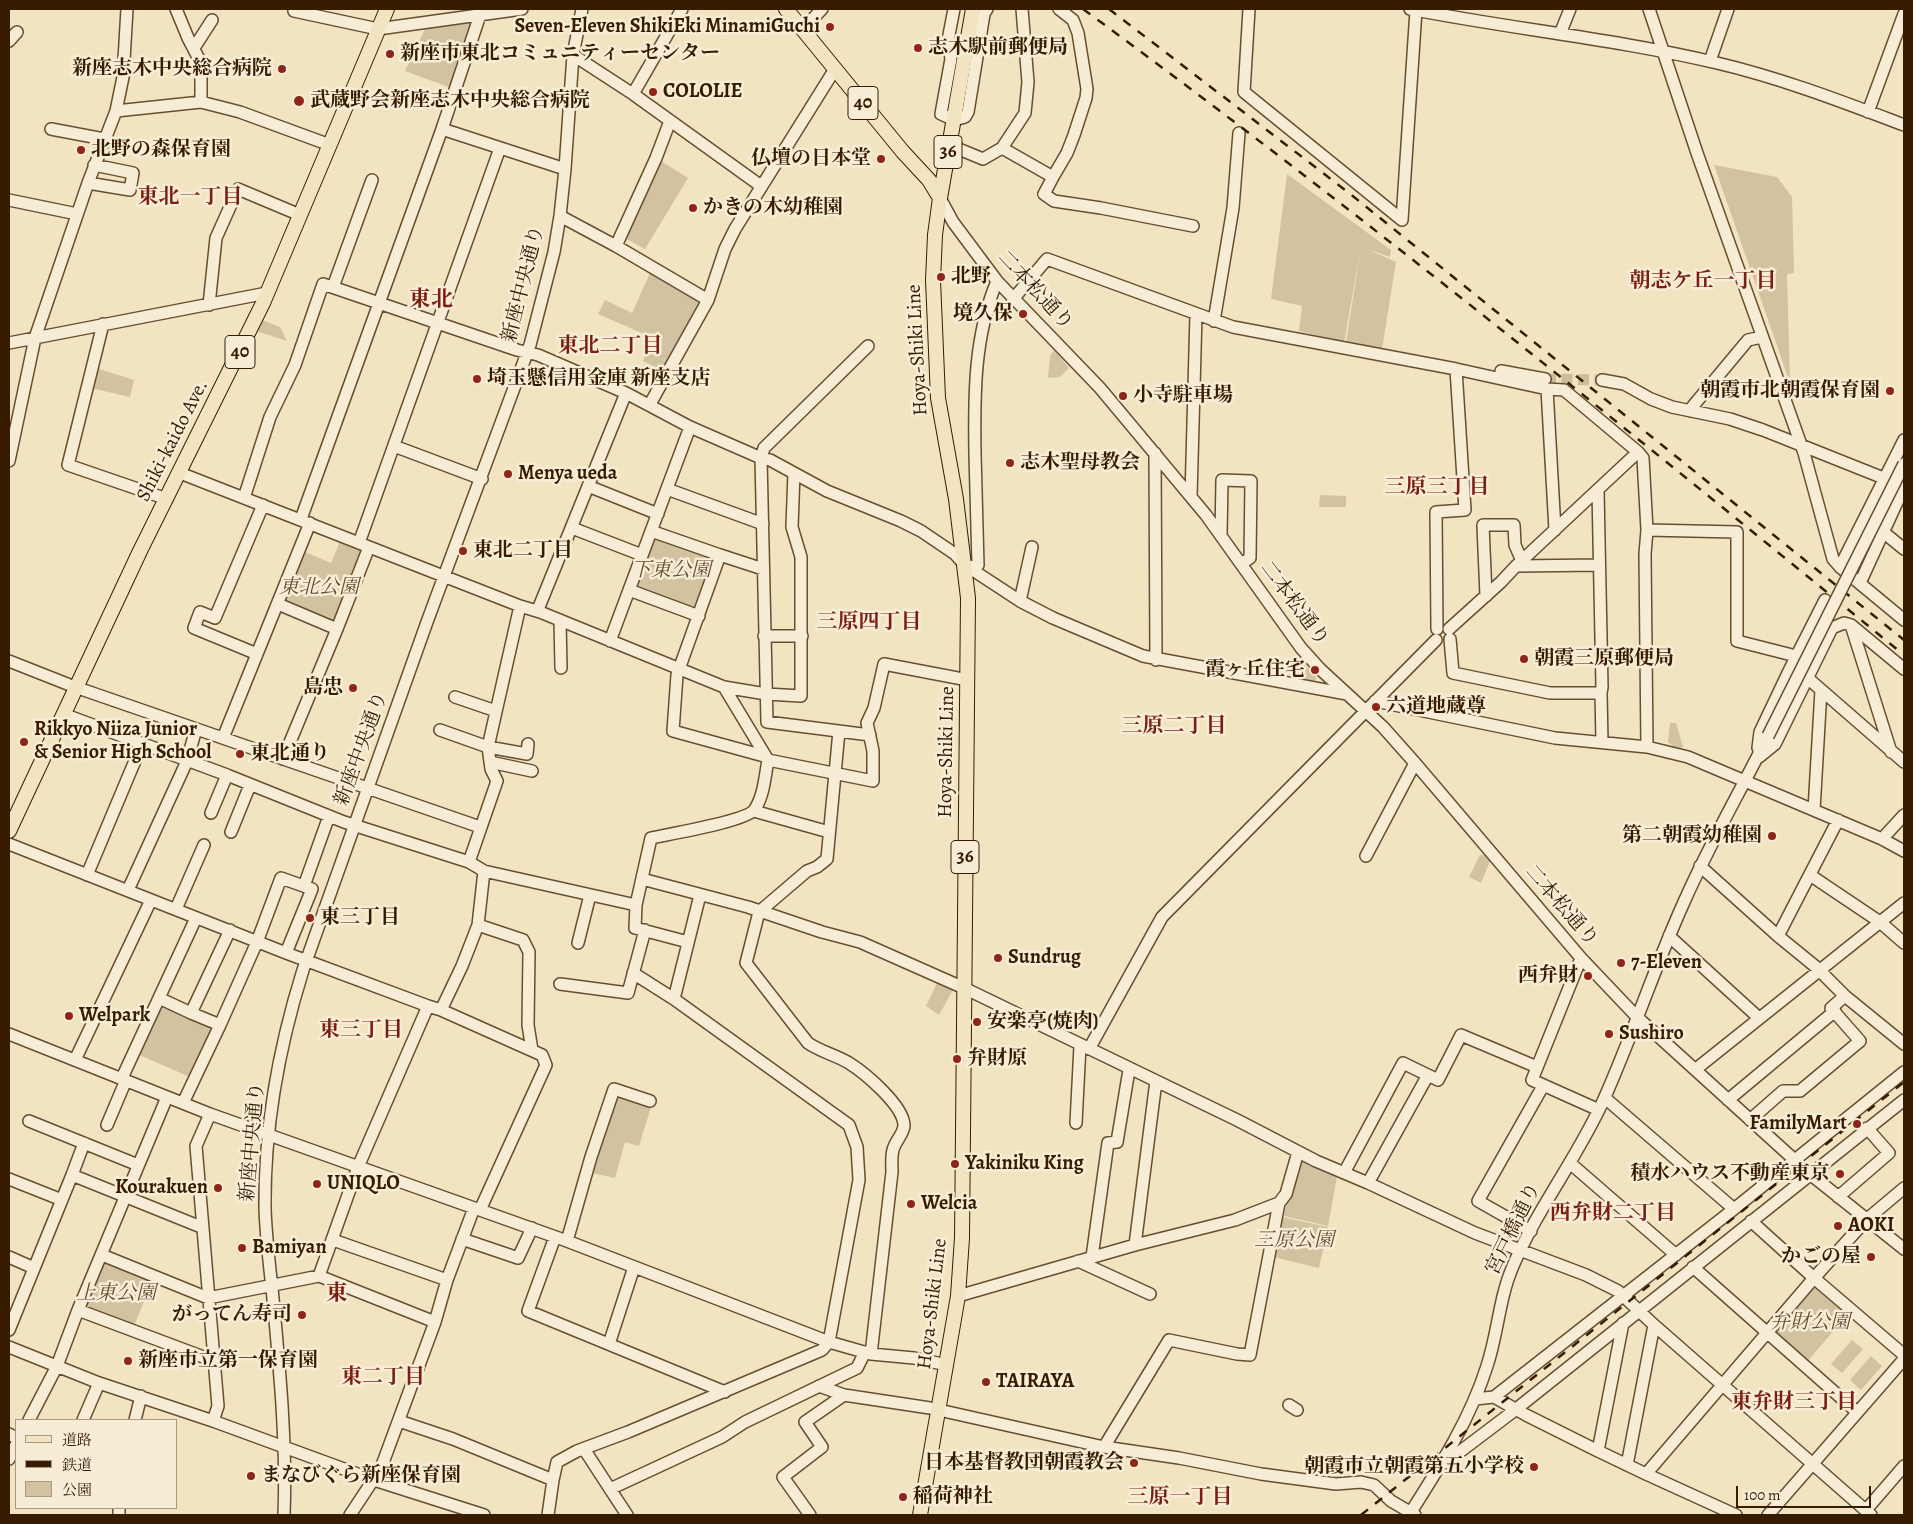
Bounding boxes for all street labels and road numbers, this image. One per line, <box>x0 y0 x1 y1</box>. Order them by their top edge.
road number: 40 <box>848 86 878 120</box>
road number: 36 <box>934 136 962 168</box>
street label: 新座中央通り <box>498 223 550 345</box>
street label: 二本松通り <box>992 246 1078 336</box>
street label: Hoya-Shiki Line <box>903 284 933 416</box>
road number: 40 <box>225 336 255 368</box>
street label: Shiki-kaido Ave. <box>132 376 214 506</box>
street label: 二本松通り <box>1254 557 1334 651</box>
street label: Hoya-Shiki Line <box>934 686 960 818</box>
street label: 新座中央通り <box>330 689 394 809</box>
road number: 36 <box>951 840 979 874</box>
street label: 二本松通り <box>1519 860 1603 952</box>
street label: 新座中央通り <box>236 1081 270 1203</box>
street label: 宮戸橋通り <box>1481 1179 1547 1279</box>
street label: Hoya-Shiki Line <box>913 1237 953 1371</box>

